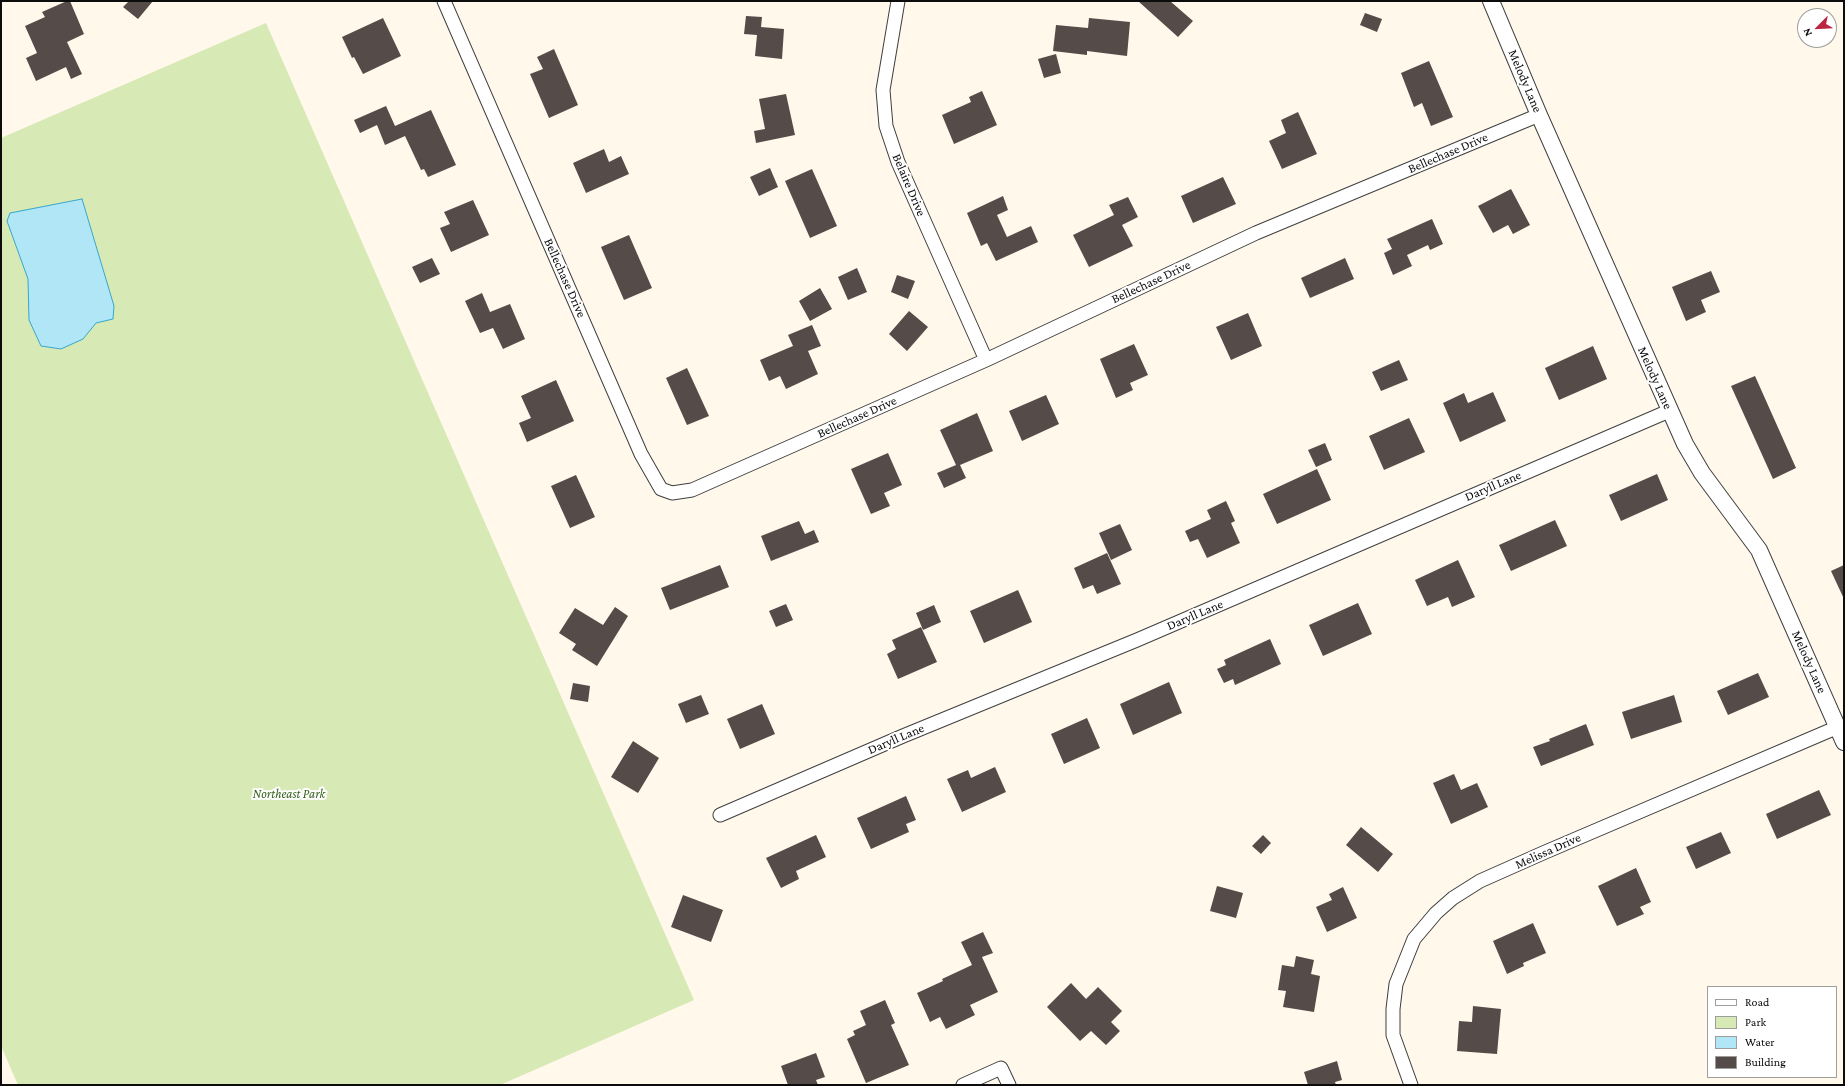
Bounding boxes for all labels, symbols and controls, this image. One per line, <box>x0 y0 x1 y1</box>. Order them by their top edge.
north arrow <box>1797 8 1837 48</box>
text: N <box>1800 27 1814 38</box>
street label: Melody Lane <box>1505 47 1545 115</box>
street label: Bellechase Drive <box>1406 129 1490 177</box>
street label: Belaire Drive <box>889 151 929 219</box>
street label: Bellechase Drive <box>541 236 589 320</box>
street label: Bellechase Drive <box>1109 257 1193 307</box>
street label: Melody Lane <box>1634 344 1676 412</box>
street label: Bellechase Drive <box>815 393 899 441</box>
street label: Daryll Lane <box>1462 467 1524 505</box>
street label: Daryll Lane <box>1164 596 1226 634</box>
street label: Melody Lane <box>1788 628 1830 696</box>
street label: Daryll Lane <box>865 720 927 758</box>
park label: Northeast Park <box>253 786 325 802</box>
street label: Melissa Drive <box>1513 830 1583 872</box>
legend <box>1707 986 1837 1078</box>
text: Road <box>1745 995 1769 1009</box>
text: Park <box>1745 1015 1766 1029</box>
text: Water <box>1745 1035 1774 1049</box>
text: Building <box>1745 1055 1786 1069</box>

